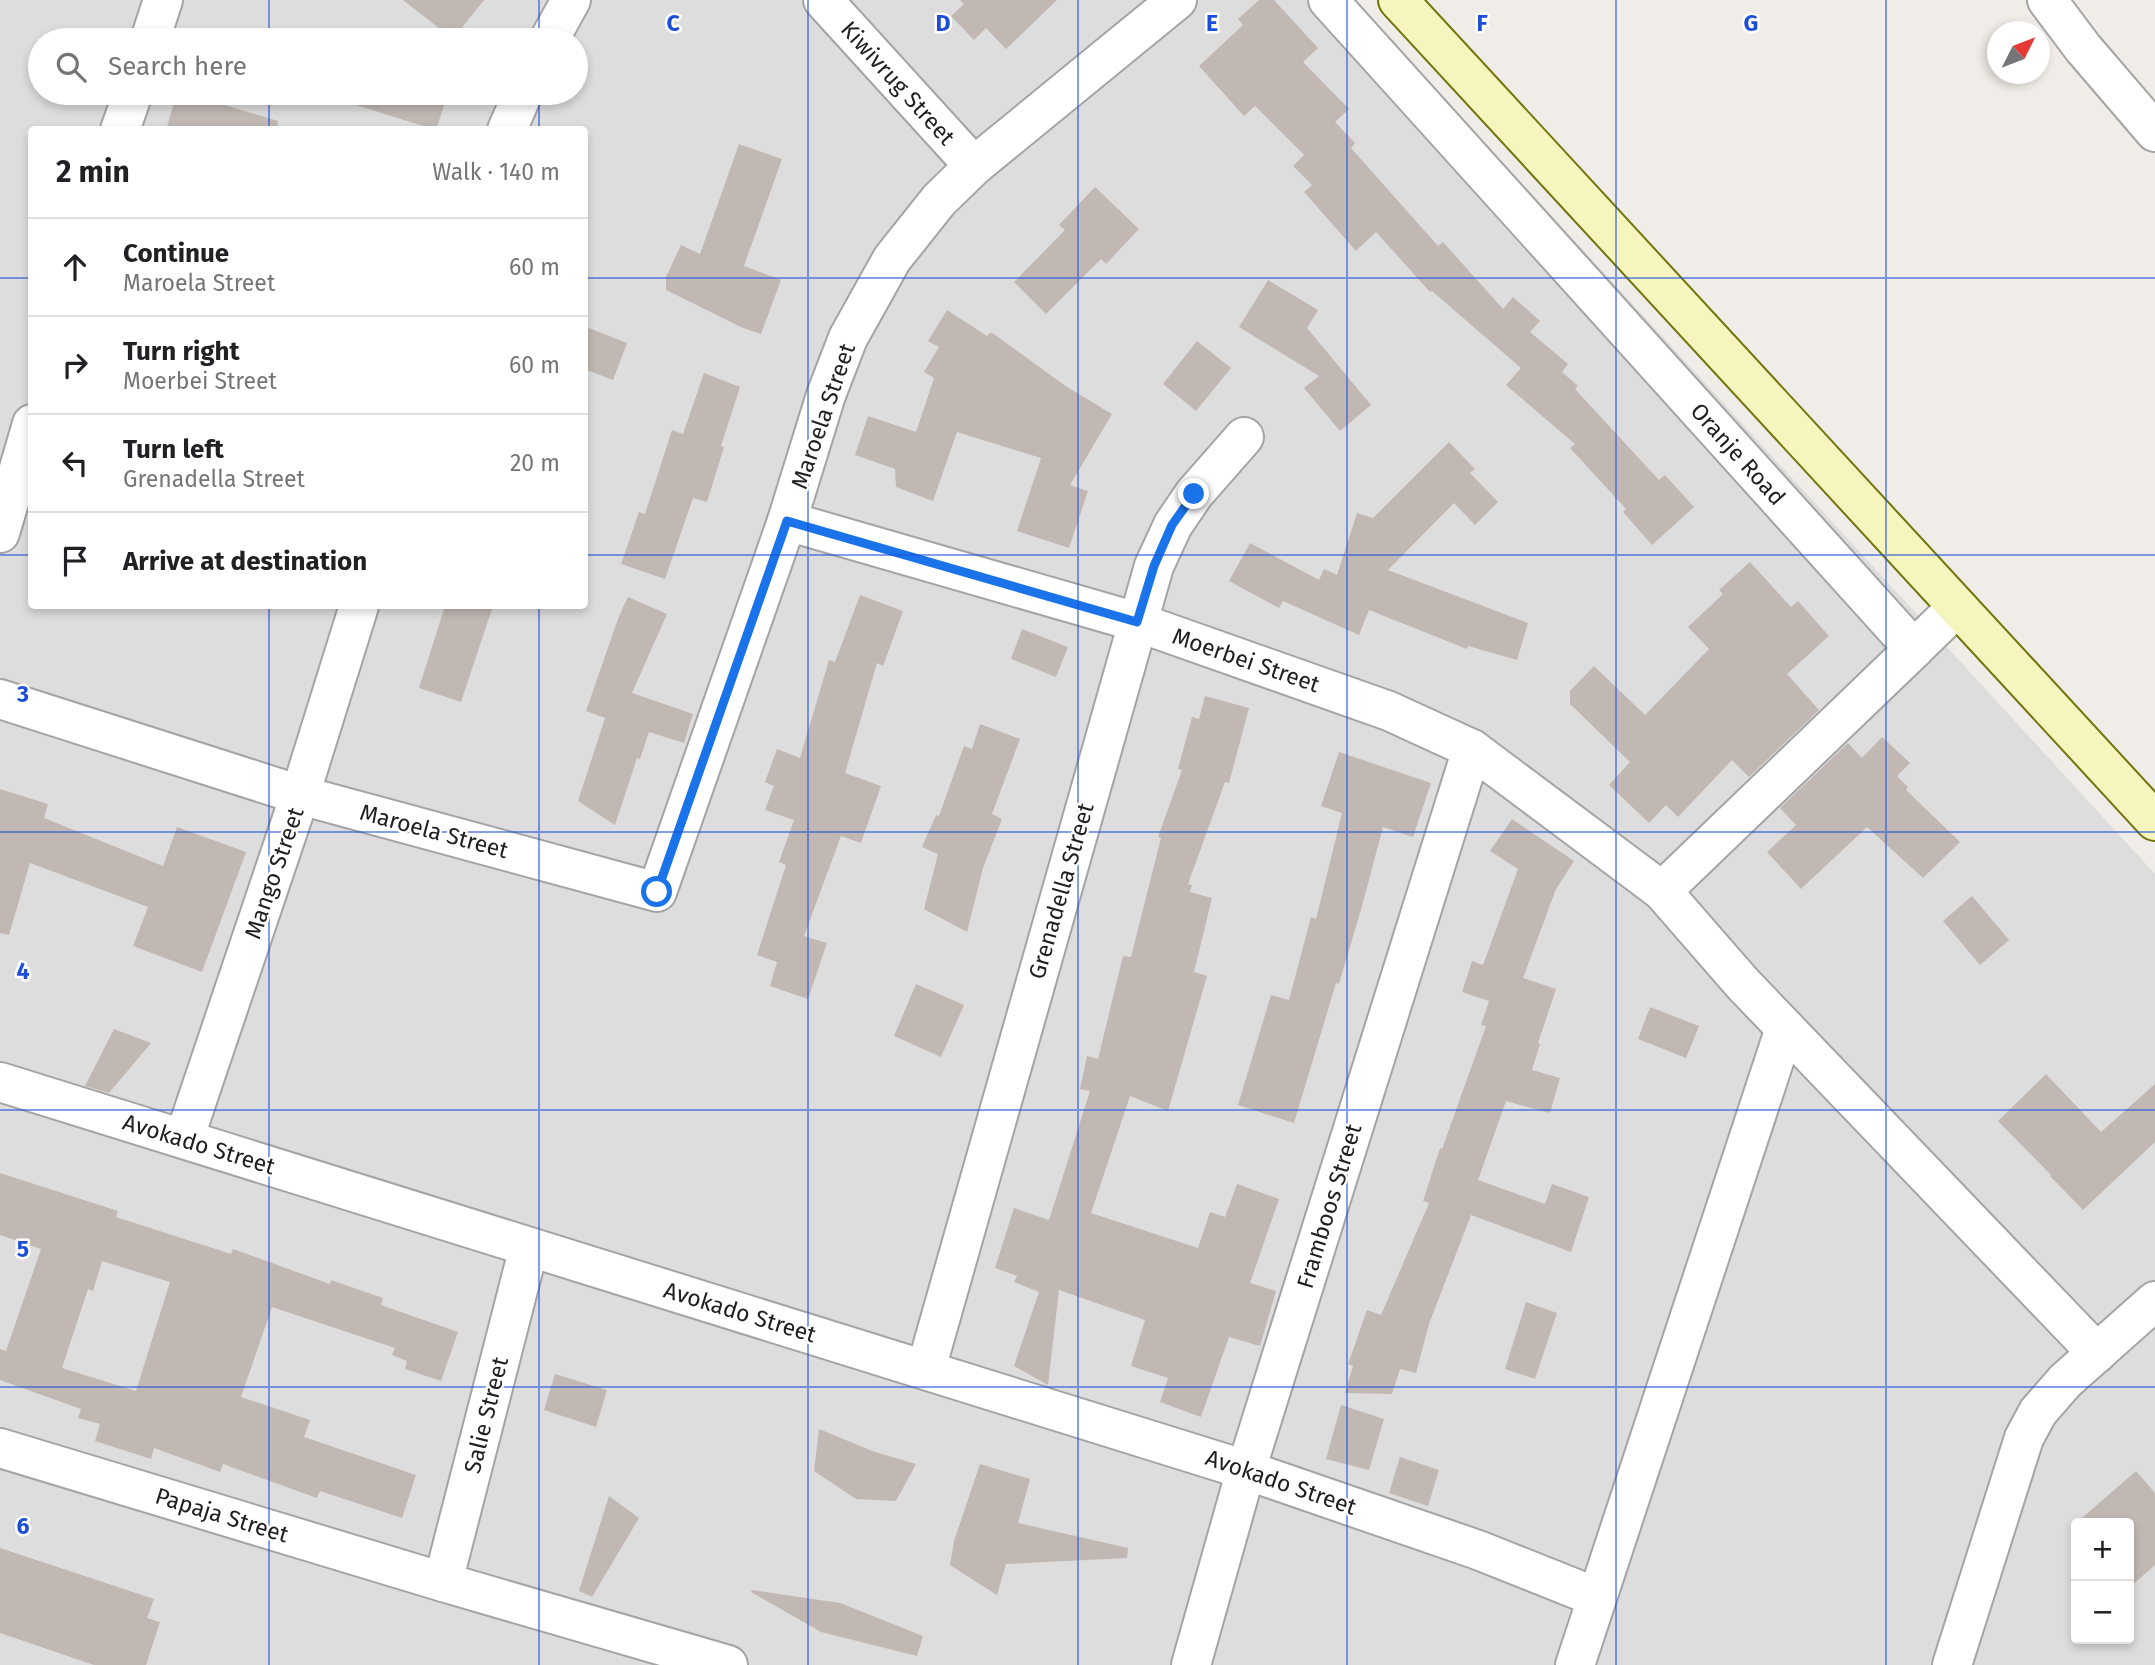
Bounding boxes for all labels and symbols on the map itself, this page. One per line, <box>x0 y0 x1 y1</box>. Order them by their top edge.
text: C <box>666 9 680 37</box>
text: D <box>936 9 951 37</box>
text: E <box>1206 9 1218 37</box>
text: F <box>1476 9 1488 37</box>
text: G <box>1744 9 1758 37</box>
street label: Kiwivrug Street <box>835 15 961 151</box>
north arrow <box>1987 21 2050 84</box>
street label: Maroela Street <box>785 339 861 493</box>
street label: Oranje Road <box>1685 397 1791 511</box>
route end <box>1178 478 1209 509</box>
street label: Moerbei Street <box>1169 622 1324 699</box>
text: 3 <box>16 680 29 708</box>
street label: Maroela Street <box>357 798 512 864</box>
street label: Grenadella Street <box>1022 799 1100 982</box>
street label: Mango Street <box>238 803 310 943</box>
route start <box>641 876 672 907</box>
text: 4 <box>17 957 30 985</box>
street label: Avokado Street <box>120 1108 279 1181</box>
street label: Framboos Street <box>1291 1120 1368 1292</box>
text: 5 <box>17 1235 29 1263</box>
street label: Avokado Street <box>661 1276 820 1349</box>
street label: Salie Street <box>458 1353 514 1476</box>
street label: Avokado Street <box>1202 1443 1361 1521</box>
street label: Papaja Street <box>152 1481 293 1549</box>
text: 6 <box>17 1512 30 1540</box>

